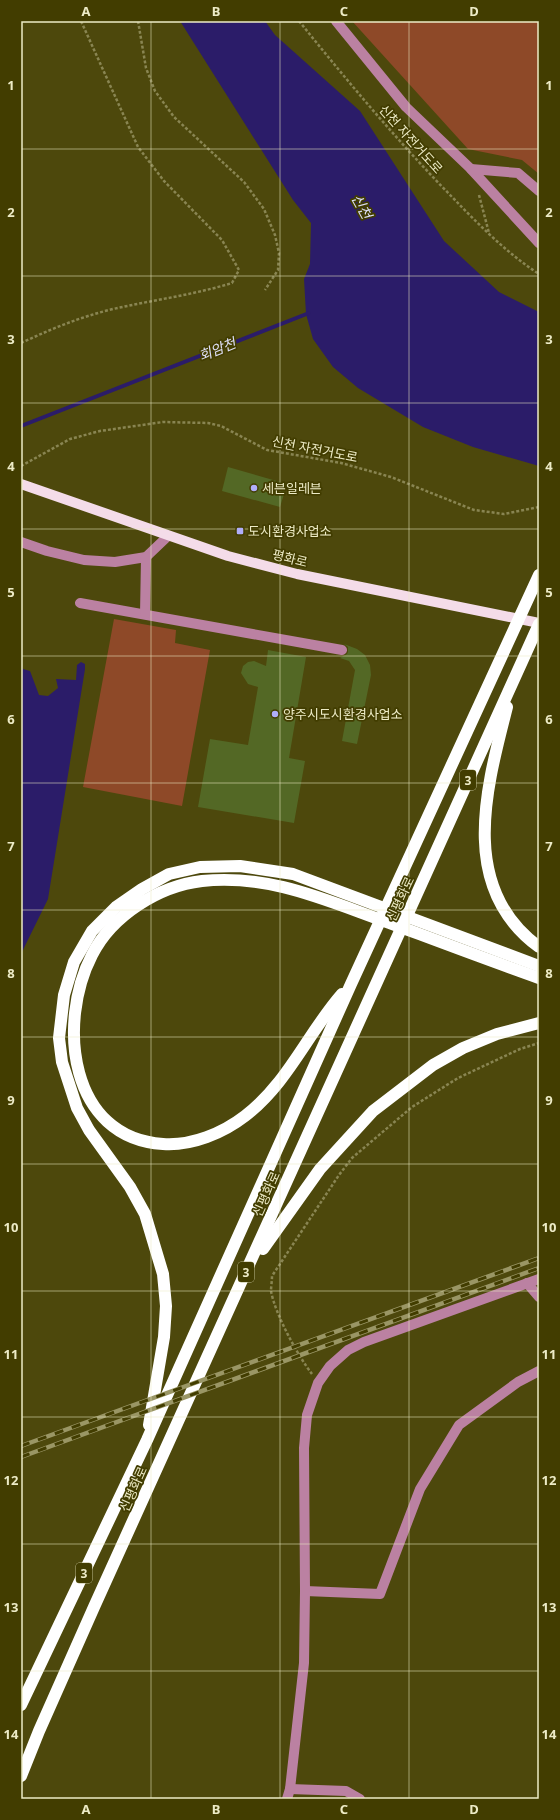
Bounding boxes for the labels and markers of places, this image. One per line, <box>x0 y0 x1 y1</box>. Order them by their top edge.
place label: 세븐일레븐 <box>262 479 322 497</box>
marker: 세븐일레븐 <box>249 483 259 493</box>
place label: 도시환경사업소 <box>248 522 332 540</box>
marker: 도시환경사업소 <box>235 526 245 536</box>
place label: 양주시도시환경사업소 <box>283 705 403 723</box>
marker: 양주시도시환경사업소 <box>270 709 280 719</box>

